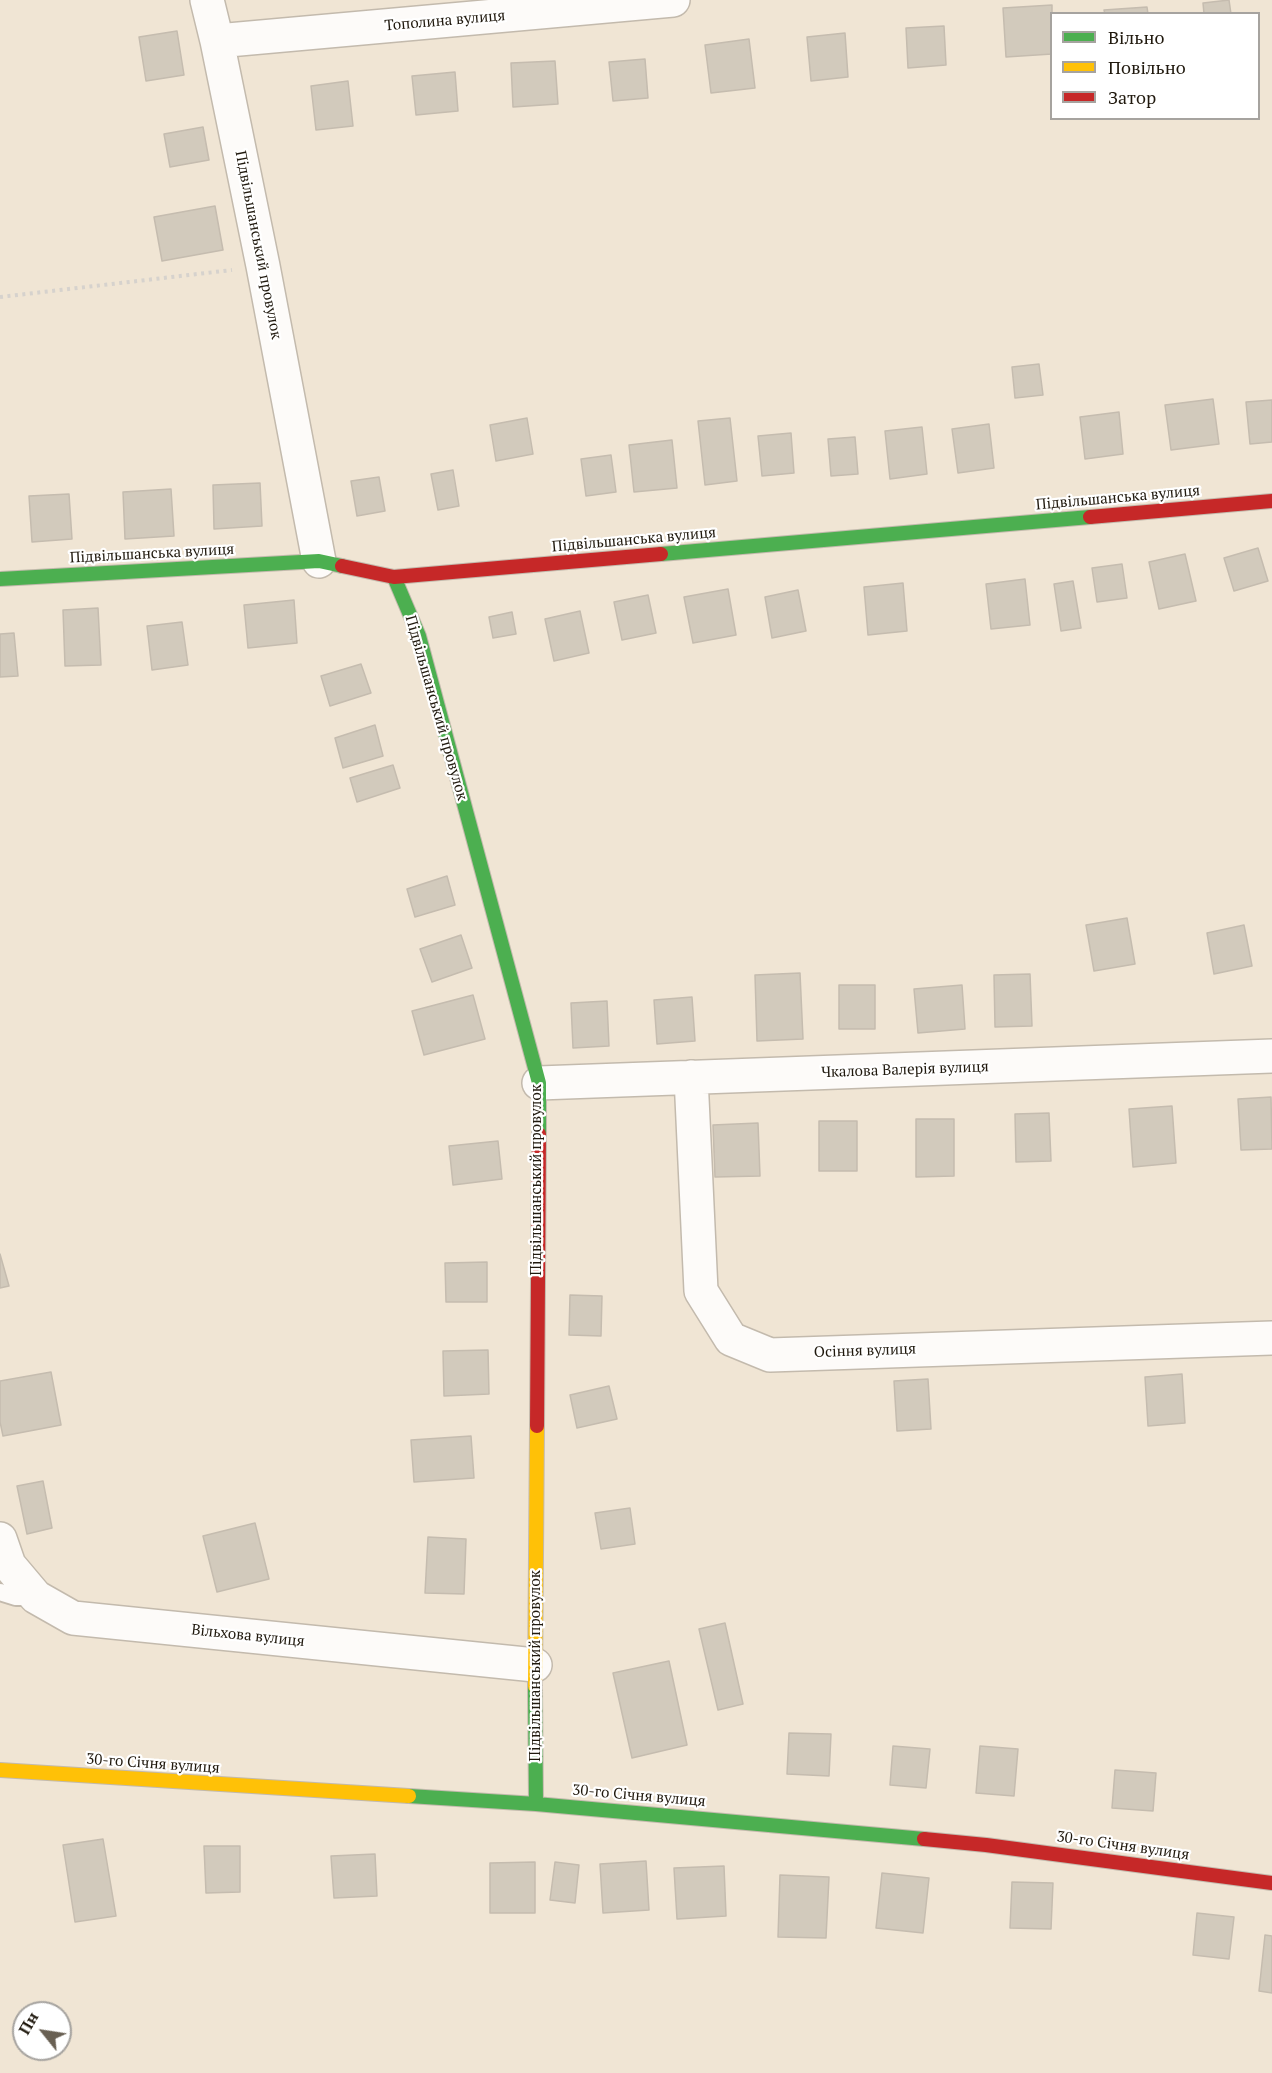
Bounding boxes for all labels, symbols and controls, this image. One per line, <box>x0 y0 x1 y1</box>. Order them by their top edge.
street label: Тополина вулиця <box>384 7 506 35</box>
legend <box>1050 12 1260 120</box>
text: Вільно <box>1108 25 1164 49</box>
text: Повільно <box>1108 55 1186 79</box>
text: Затор <box>1108 85 1156 109</box>
street label: Підвільшанський провулок <box>231 149 285 341</box>
street label: Підвільшанська вулиця <box>1035 482 1201 514</box>
street label: Підвільшанська вулиця <box>551 524 717 556</box>
street label: Підвільшанська вулиця <box>69 541 235 567</box>
street label: Підвільшанський провулок <box>401 613 471 803</box>
street label: Чкалова Валерія вулиця <box>821 1058 989 1082</box>
street label: Підвільшанський провулок <box>528 1084 546 1276</box>
street label: Осіння вулиця <box>814 1340 916 1362</box>
street label: Підвільшанський провулок <box>527 1570 545 1762</box>
street label: Вільхова вулиця <box>190 1621 306 1651</box>
street label: 30-го Січня вулиця <box>86 1750 220 1778</box>
street label: 30-го Січня вулиця <box>572 1781 706 1811</box>
street label: 30-го Січня вулиця <box>1056 1828 1190 1864</box>
north arrow <box>12 2001 72 2061</box>
text: Пн <box>13 2008 43 2038</box>

